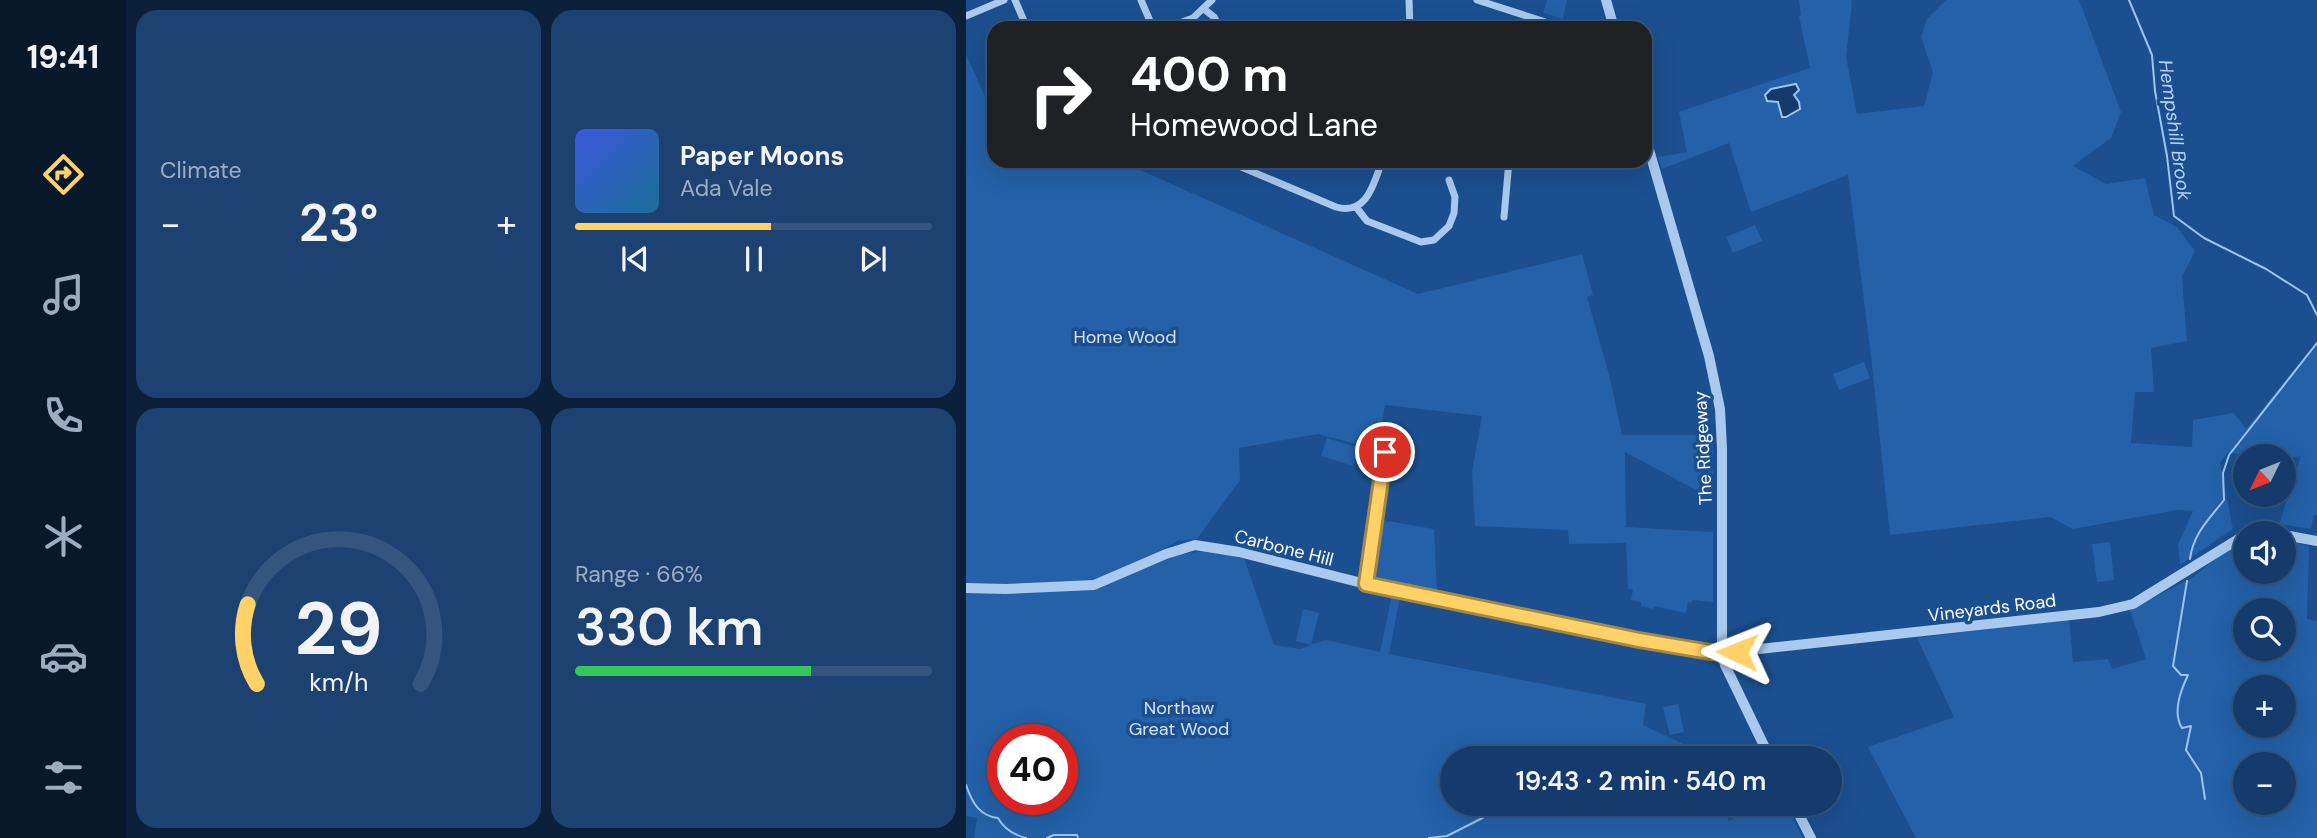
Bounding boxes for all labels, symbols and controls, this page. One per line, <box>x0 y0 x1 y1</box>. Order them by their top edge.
text: 19:41 <box>27 36 99 78</box>
text: 400 m <box>1130 42 1288 106</box>
icon: right <box>1015 49 1106 140</box>
water label: Hempshill Brook <box>2153 58 2197 202</box>
text: Homewood Lane <box>1130 104 1378 146</box>
text: Paper Moons <box>680 139 844 173</box>
icon: directions <box>39 150 88 199</box>
text: Climate <box>160 155 242 185</box>
text: Ada Vale <box>680 173 773 203</box>
text: 23° <box>299 189 378 257</box>
text: − <box>160 199 181 249</box>
text: + <box>496 199 517 249</box>
icon: previous <box>616 240 654 278</box>
icon: pause <box>735 240 773 278</box>
icon: next <box>854 240 892 278</box>
icon: music <box>39 270 88 319</box>
park label: Home Wood <box>1073 325 1177 349</box>
street label: The Ridgeway <box>1688 390 1718 506</box>
icon: phone <box>39 391 88 440</box>
pin <box>1355 422 1415 482</box>
icon: arrive <box>1366 433 1404 471</box>
north arrow <box>2233 444 2296 508</box>
map controls <box>2233 444 2296 815</box>
icon: climate <box>39 512 88 561</box>
button: sound <box>2233 521 2296 584</box>
street label: Carbone Hill <box>1232 524 1336 572</box>
text: Range · 66% <box>575 559 703 589</box>
text: 29 <box>295 582 382 677</box>
street label: Vineyards Road <box>1926 588 2058 628</box>
text: 330 km <box>575 593 763 661</box>
button: search <box>2233 598 2296 661</box>
position arrow <box>1700 615 1774 689</box>
icon: car <box>39 632 88 681</box>
text: km/h <box>309 666 368 699</box>
button: + <box>2233 675 2296 738</box>
park label: Northaw Great Wood <box>1129 696 1229 741</box>
speed limit sign: 40 <box>987 724 1078 815</box>
button: − <box>2233 752 2296 815</box>
icon: filters <box>39 753 88 802</box>
text: 19:43 · 2 min · 540 m <box>1516 764 1766 798</box>

